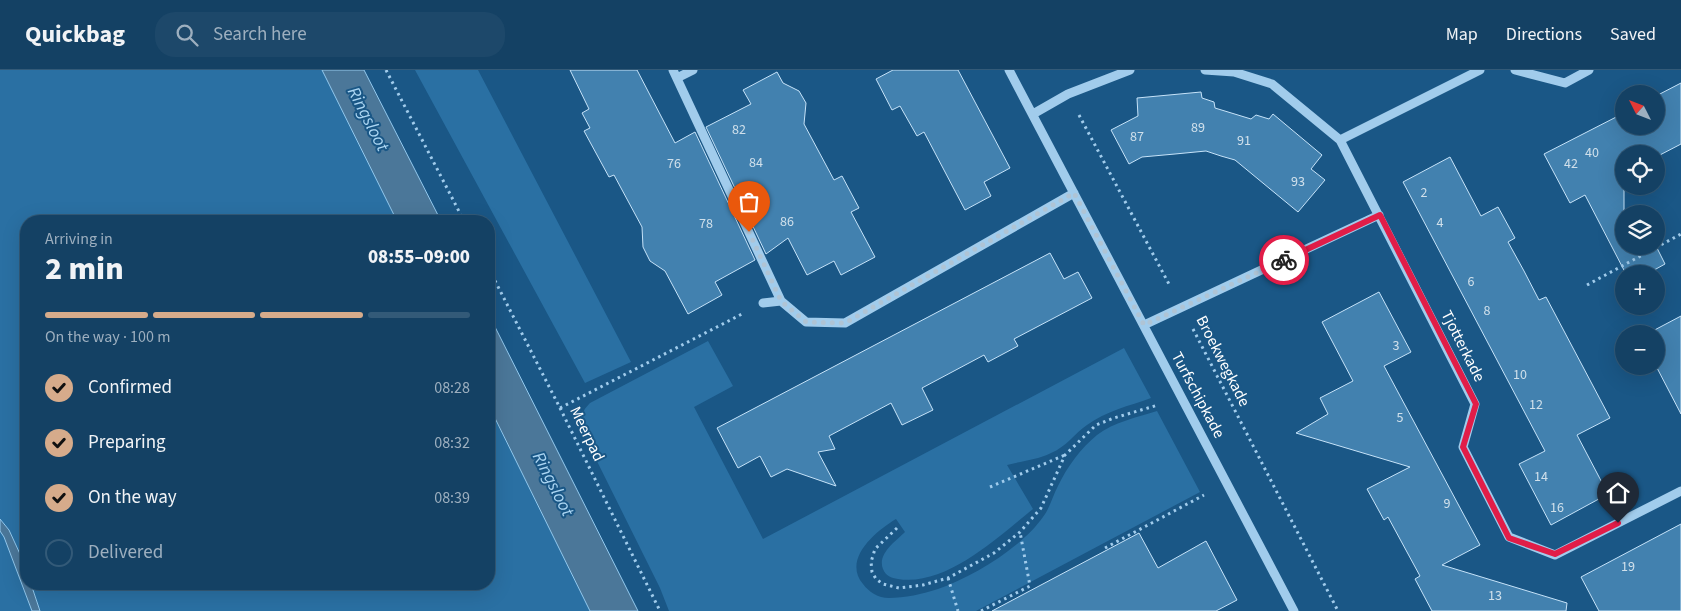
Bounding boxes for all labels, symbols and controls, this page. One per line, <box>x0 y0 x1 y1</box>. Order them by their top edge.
search box <box>155 12 505 57</box>
text: Quickbag <box>25 17 125 52</box>
icon: search <box>173 21 201 49</box>
text: Search here <box>213 21 307 48</box>
text: Map <box>1446 22 1478 47</box>
text: Directions <box>1506 22 1582 47</box>
text: Saved <box>1610 22 1656 47</box>
water label: Ringsloot <box>341 82 395 157</box>
north arrow <box>1615 85 1665 135</box>
map controls <box>1615 85 1665 375</box>
house number: 89 <box>1191 118 1205 138</box>
house number: 82 <box>732 120 746 140</box>
house number: 87 <box>1130 127 1144 147</box>
house number: 91 <box>1237 131 1251 151</box>
house number: 40 <box>1585 143 1599 163</box>
button: locate <box>1615 145 1665 195</box>
house number: 84 <box>749 153 763 173</box>
house number: 76 <box>667 154 681 174</box>
house number: 42 <box>1564 154 1578 174</box>
house number: 93 <box>1291 172 1305 192</box>
pin <box>728 181 770 232</box>
house number: 2 <box>1421 183 1428 203</box>
icon: bag <box>735 188 763 216</box>
button: layers <box>1615 205 1665 255</box>
house number: 86 <box>780 212 794 232</box>
house number: 4 <box>1437 213 1444 233</box>
house number: 78 <box>699 214 713 234</box>
text: Arriving in <box>45 228 113 250</box>
courier <box>1259 235 1309 285</box>
text: 08:55–09:00 <box>368 244 470 271</box>
text: 2 min <box>45 246 124 292</box>
icon: bike <box>1270 246 1298 274</box>
button: + <box>1615 265 1665 315</box>
house number: 6 <box>1468 272 1475 292</box>
house number: 8 <box>1484 301 1491 321</box>
street label: Tjotterkade <box>1436 307 1490 386</box>
street label: Broekwegkade <box>1191 312 1255 410</box>
button: − <box>1615 325 1665 375</box>
text: On the way · 100 m <box>45 326 170 348</box>
house number: 3 <box>1393 336 1400 356</box>
street label: Turfschipkade <box>1166 348 1230 442</box>
house number: 10 <box>1513 365 1527 385</box>
icon: check <box>45 374 73 402</box>
text: Confirmed <box>88 374 172 401</box>
text: 08:28 <box>434 377 470 399</box>
house number: 12 <box>1529 395 1543 415</box>
street label: Meerpad <box>564 403 610 465</box>
house number: 5 <box>1397 408 1404 428</box>
icon: check <box>45 429 73 457</box>
text: Preparing <box>88 429 166 456</box>
text: 08:32 <box>434 432 470 454</box>
water label: Ringsloot <box>526 447 580 522</box>
house number: 14 <box>1534 467 1548 487</box>
pin <box>1597 472 1639 523</box>
icon: home <box>1604 479 1632 507</box>
icon: check <box>45 484 73 512</box>
text: On the way <box>88 484 177 511</box>
text: 08:39 <box>434 487 470 509</box>
house number: 9 <box>1444 494 1451 514</box>
house number: 16 <box>1550 498 1564 518</box>
text: Delivered <box>88 539 163 566</box>
house number: 19 <box>1621 557 1635 577</box>
house number: 13 <box>1488 586 1502 606</box>

